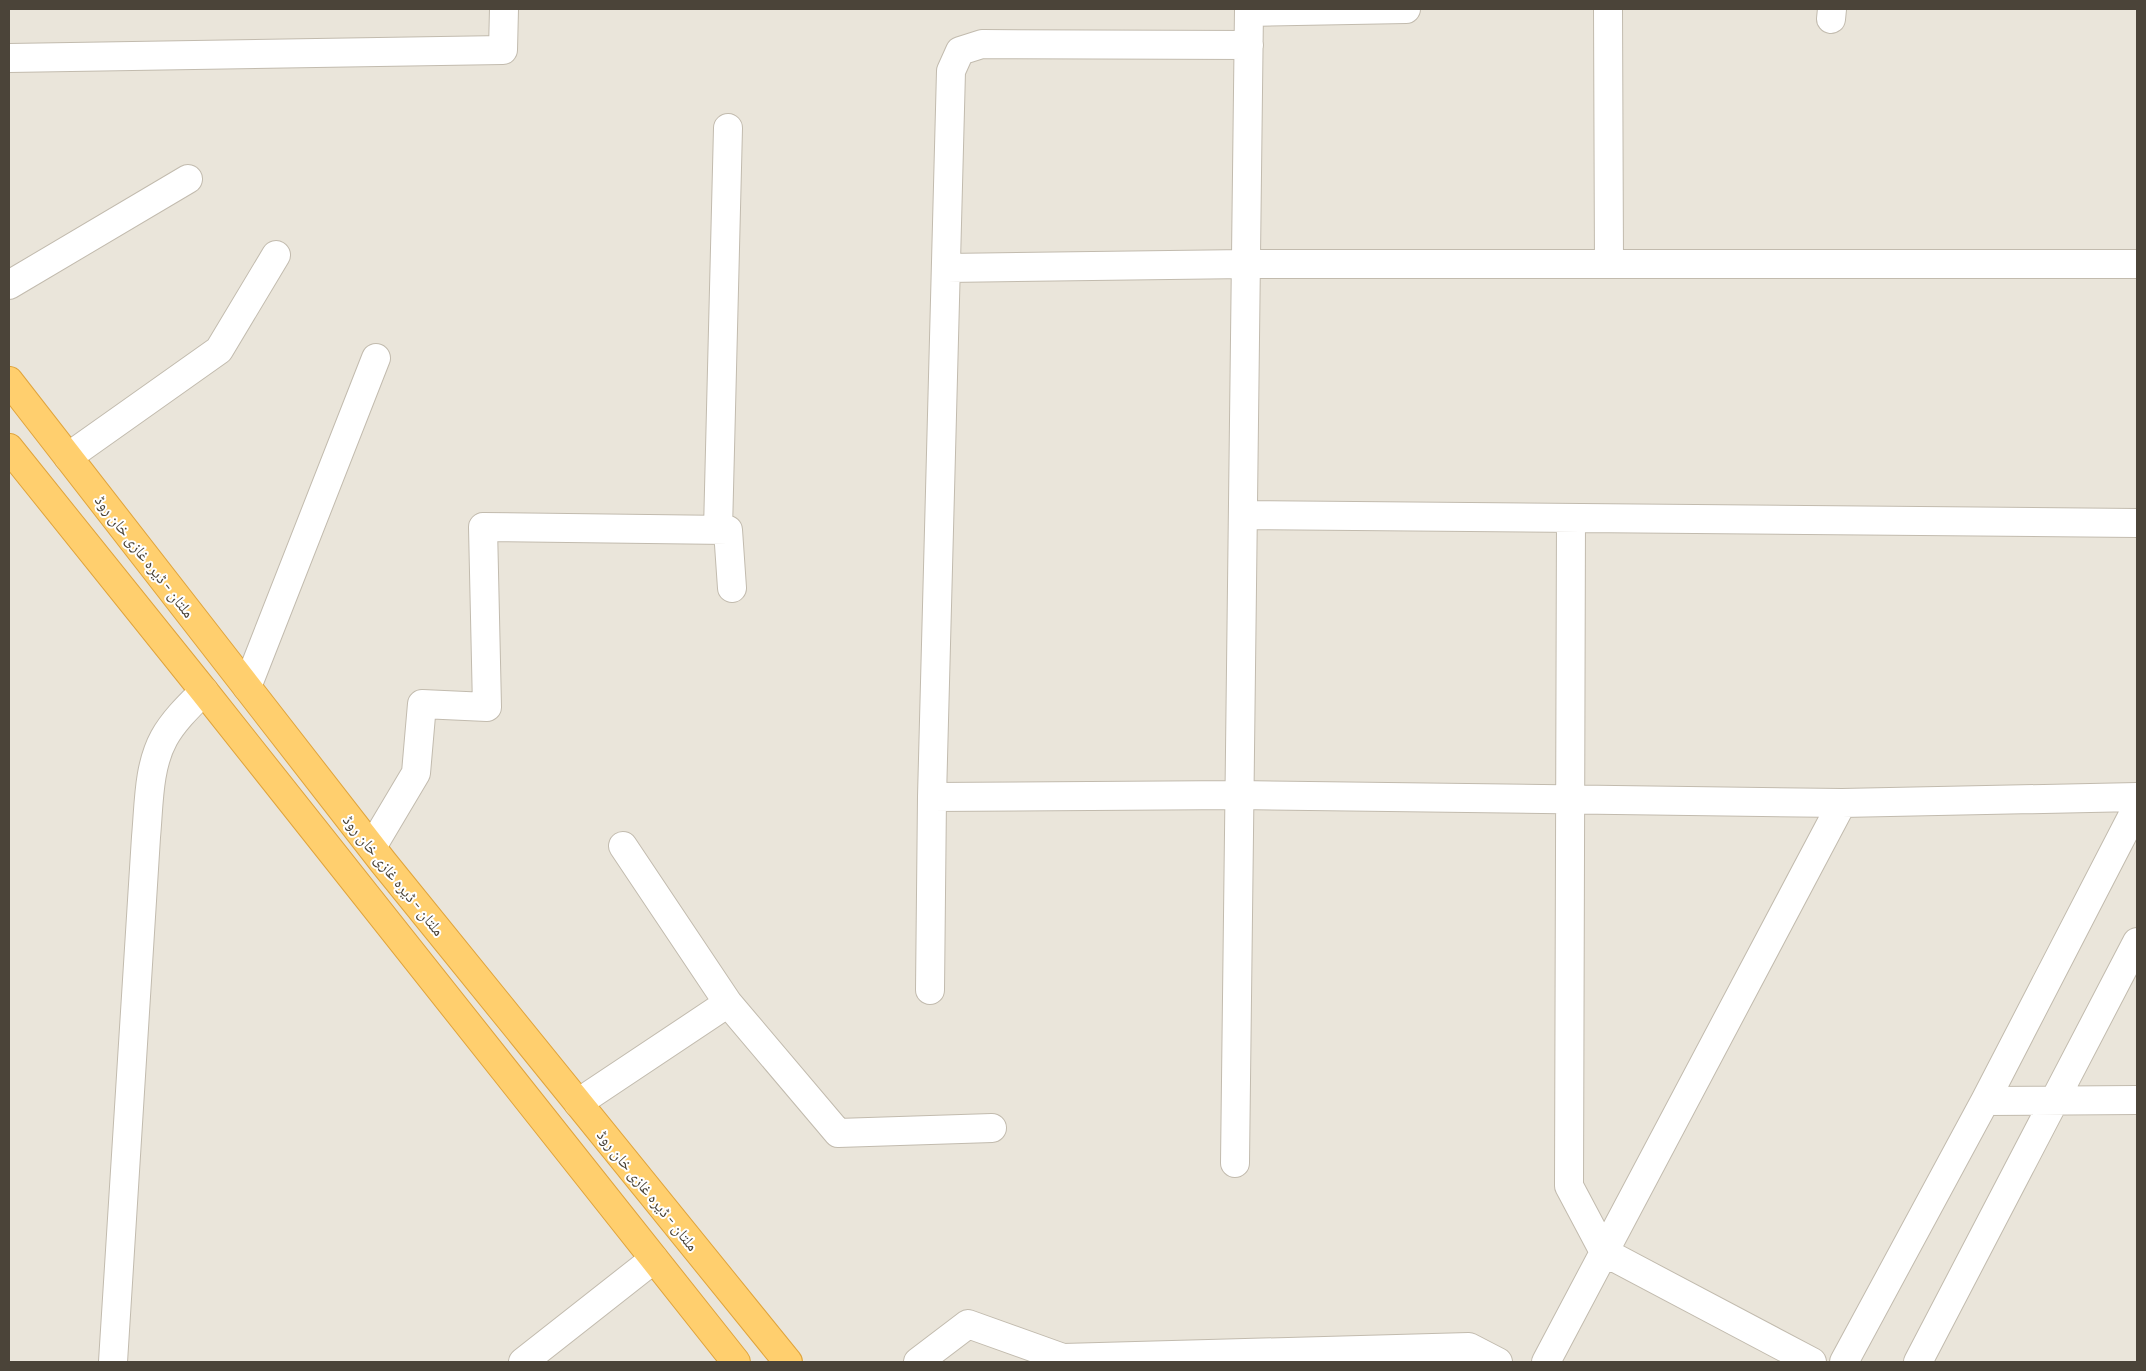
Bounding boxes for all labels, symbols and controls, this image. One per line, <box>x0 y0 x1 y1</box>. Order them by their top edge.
street label: ملتان - ڈیرہ غازی خان روڈ <box>90 490 200 622</box>
street label: ملتان - ڈیرہ غازی خان روڈ <box>338 810 450 940</box>
street label: ملتان - ڈیرہ غازی خان روڈ <box>592 1125 704 1255</box>

